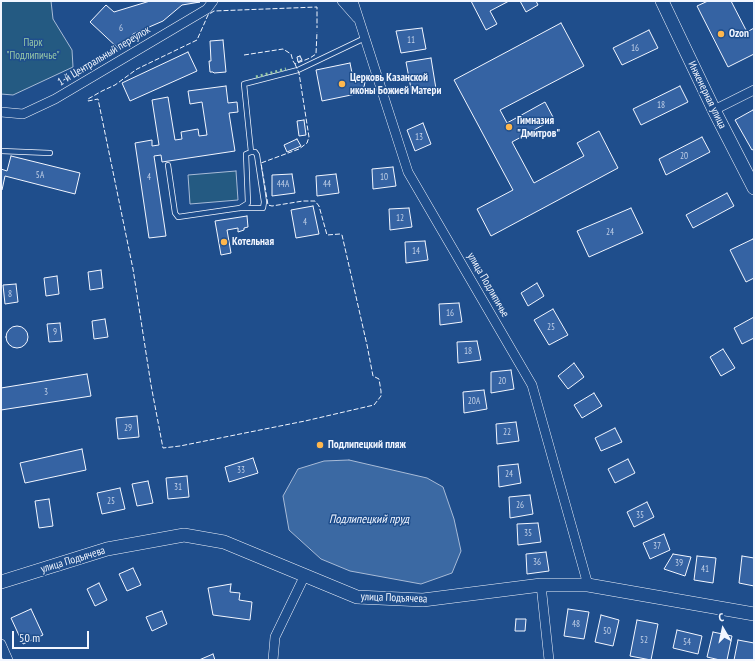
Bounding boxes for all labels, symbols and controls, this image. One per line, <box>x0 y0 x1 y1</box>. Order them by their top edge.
street label: 1-й Центральный переулок <box>55 23 153 89</box>
house number: 6 <box>119 23 123 33</box>
place label: Ozon <box>729 27 749 41</box>
marker: Ozon <box>716 29 726 39</box>
house number: 11 <box>407 35 415 45</box>
park label: Парк "Подлипичье" <box>6 36 60 62</box>
house number: 16 <box>631 43 639 53</box>
street label: Инженерная улица <box>685 59 729 131</box>
place label: Церковь Казанской иконы Божией Матери <box>350 71 441 97</box>
marker: Церковь Казанской иконы Божией Матери <box>337 79 347 89</box>
house number: 18 <box>657 100 665 110</box>
place label: Гимназия "Дмитров" <box>517 114 560 140</box>
marker: Гимназия "Дмитров" <box>504 122 514 132</box>
house number: 13 <box>415 132 423 142</box>
house number: 20 <box>680 151 688 161</box>
house number: 5А <box>36 170 44 180</box>
house number: 4 <box>147 172 151 182</box>
house number: 10 <box>380 172 388 182</box>
house number: 44А <box>277 179 289 189</box>
house number: 44 <box>323 179 331 189</box>
house number: 12 <box>396 213 404 223</box>
house number: 4 <box>303 217 307 227</box>
house number: 24 <box>606 227 614 237</box>
place label: Котельная <box>232 235 274 249</box>
marker: Котельная <box>219 237 229 247</box>
house number: 14 <box>412 246 420 256</box>
street label: улица Подлипичье <box>464 250 512 320</box>
house number: 8 <box>8 289 12 299</box>
house number: 16 <box>446 308 454 318</box>
house number: 25 <box>547 322 555 332</box>
house number: 9 <box>53 327 57 337</box>
house number: 18 <box>464 346 472 356</box>
house number: 20 <box>498 376 506 386</box>
house number: 3 <box>44 387 48 397</box>
house number: 20А <box>468 396 480 406</box>
house number: 29 <box>124 423 132 433</box>
house number: 22 <box>503 427 511 437</box>
place label: Подлипецкий пляж <box>328 438 406 452</box>
marker: Подлипецкий пляж <box>315 440 325 450</box>
house number: 33 <box>237 465 245 475</box>
house number: 24 <box>505 469 513 479</box>
house number: 31 <box>174 482 182 492</box>
house number: 25 <box>107 496 115 506</box>
house number: 26 <box>516 500 524 510</box>
house number: 35 <box>636 510 644 520</box>
water label: Подлипецкий пруд <box>329 513 409 527</box>
house number: 35 <box>524 528 532 538</box>
house number: 37 <box>653 541 661 551</box>
street label: улица Подъячева <box>39 544 107 576</box>
house number: 36 <box>533 557 541 567</box>
house number: 39 <box>675 558 683 568</box>
house number: 41 <box>701 564 709 574</box>
street label: улица Подъячева <box>360 590 428 606</box>
north arrow <box>703 609 743 649</box>
text: С <box>718 610 725 624</box>
house number: 48 <box>572 619 580 629</box>
scale bar <box>14 623 91 649</box>
house number: 50 <box>603 626 611 636</box>
text: 50 m <box>19 630 40 645</box>
house number: 52 <box>640 635 648 645</box>
house number: 54 <box>683 637 691 647</box>

